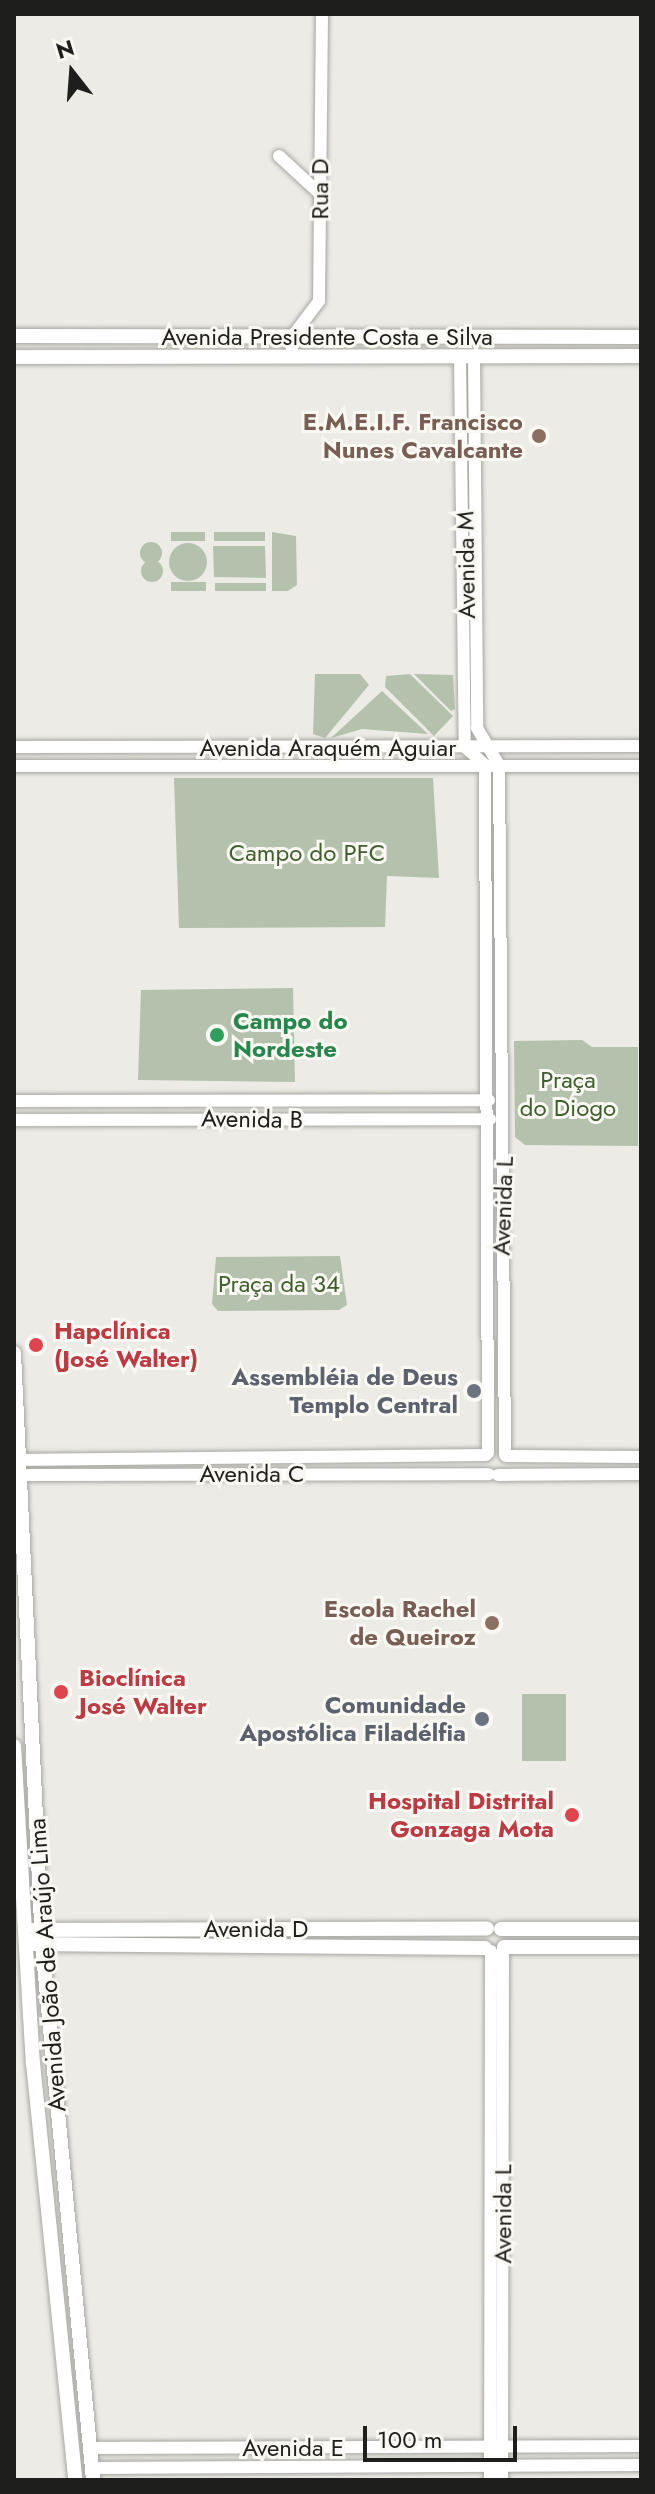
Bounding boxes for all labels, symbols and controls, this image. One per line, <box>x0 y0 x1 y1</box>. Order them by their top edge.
text: N <box>52 31 78 67</box>
north arrow <box>32 32 112 112</box>
street label: Rua D <box>306 158 334 220</box>
street label: Avenida Presidente Costa e Silva <box>161 323 493 351</box>
place label: E.M.E.I.F. Francisco Nunes Cavalcante <box>303 408 523 464</box>
marker: E.M.E.I.F. Francisco Nunes Cavalcante <box>530 427 548 445</box>
street label: Avenida M <box>451 511 481 619</box>
street label: Avenida Araquém Aguiar <box>200 734 456 762</box>
park label: Campo do PFC <box>229 839 385 867</box>
place label: Campo do Nordeste <box>233 1007 348 1063</box>
marker: Campo do Nordeste <box>208 1026 226 1044</box>
park label: Praça do Diogo <box>520 1066 616 1122</box>
street label: Avenida B <box>201 1104 303 1134</box>
street label: Avenida L <box>487 1156 519 1256</box>
park label: Praça da 34 <box>218 1270 340 1298</box>
place label: Hapclínica (José Walter) <box>54 1317 198 1373</box>
marker: Hapclínica (José Walter) <box>25 1334 47 1356</box>
place label: Assembléia de Deus Templo Central <box>231 1363 458 1419</box>
marker: Assembléia de Deus Templo Central <box>465 1382 483 1400</box>
street label: Avenida C <box>200 1460 304 1488</box>
place label: Escola Rachel de Queiroz <box>324 1595 476 1651</box>
marker: Escola Rachel de Queiroz <box>483 1614 501 1632</box>
place label: Bioclínica José Walter <box>79 1664 207 1720</box>
marker: Bioclínica José Walter <box>50 1681 72 1703</box>
place label: Comunidade Apostólica Filadélfia <box>239 1691 466 1747</box>
marker: Comunidade Apostólica Filadélfia <box>473 1710 491 1728</box>
place label: Hospital Distrital Gonzaga Mota <box>368 1787 554 1843</box>
marker: Hospital Distrital Gonzaga Mota <box>561 1804 583 1826</box>
street label: Avenida João de Araújo Lima <box>22 1817 72 2113</box>
street label: Avenida D <box>204 1915 308 1943</box>
street label: Avenida L <box>489 2164 517 2264</box>
scale bar <box>367 2410 521 2460</box>
text: 100 m <box>377 2422 443 2457</box>
street label: Avenida E <box>242 2434 344 2462</box>

